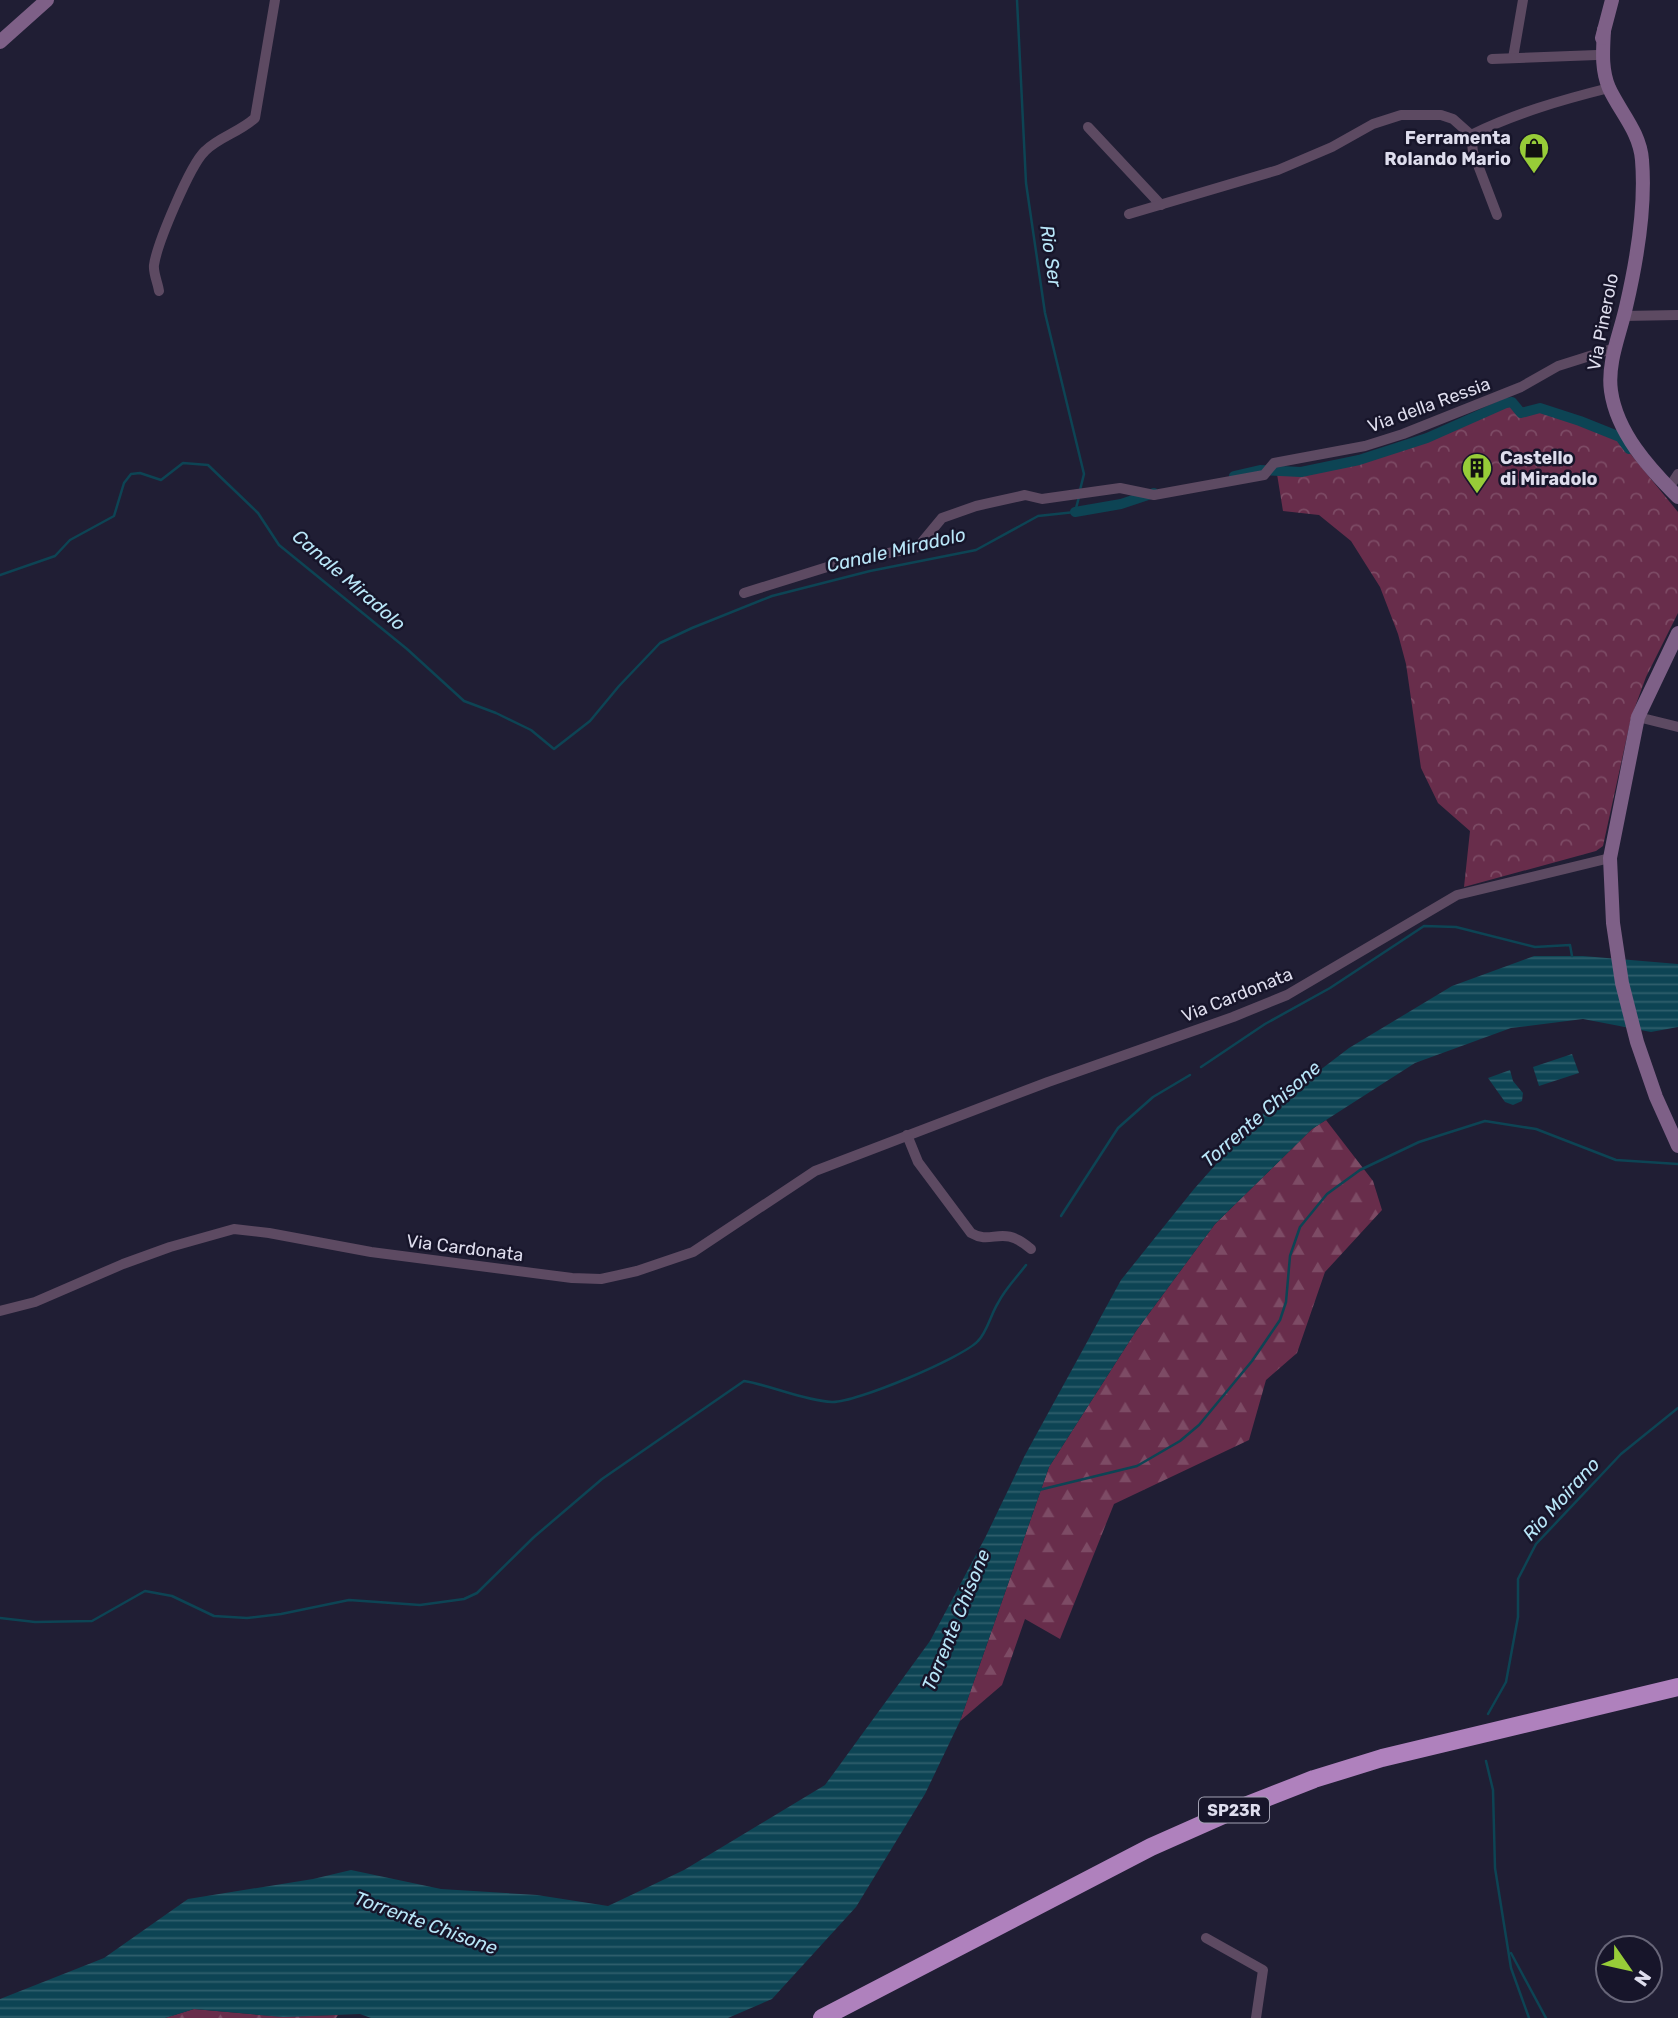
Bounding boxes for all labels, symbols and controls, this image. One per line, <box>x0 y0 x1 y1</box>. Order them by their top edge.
place label: Ferramenta Rolando Mario <box>1384 127 1511 170</box>
shop icon: Ferramenta Rolando Mario <box>1517 131 1551 175</box>
water label: Rio Ser <box>1035 224 1067 289</box>
street label: Via Pinerolo <box>1583 271 1623 373</box>
street label: Via della Ressia <box>1365 373 1493 437</box>
place label: Castello di Miradolo <box>1500 447 1598 490</box>
building icon: Castello di Miradolo <box>1460 451 1494 495</box>
water label: Canale Miradolo <box>824 523 968 577</box>
water label: Canale Miradolo <box>288 525 410 635</box>
street label: Via Cardonata <box>1178 963 1296 1027</box>
water label: Torrente Chisone <box>1197 1056 1326 1172</box>
street label: Via Cardonata <box>405 1230 525 1266</box>
water label: Rio Moirano <box>1518 1453 1604 1545</box>
water label: Torrente Chisone <box>917 1545 995 1694</box>
road number: SP23R <box>1199 1798 1269 1822</box>
water label: Torrente Chisone <box>351 1886 501 1960</box>
north arrow <box>1594 1934 1664 2004</box>
text: N <box>1629 1966 1656 1990</box>

